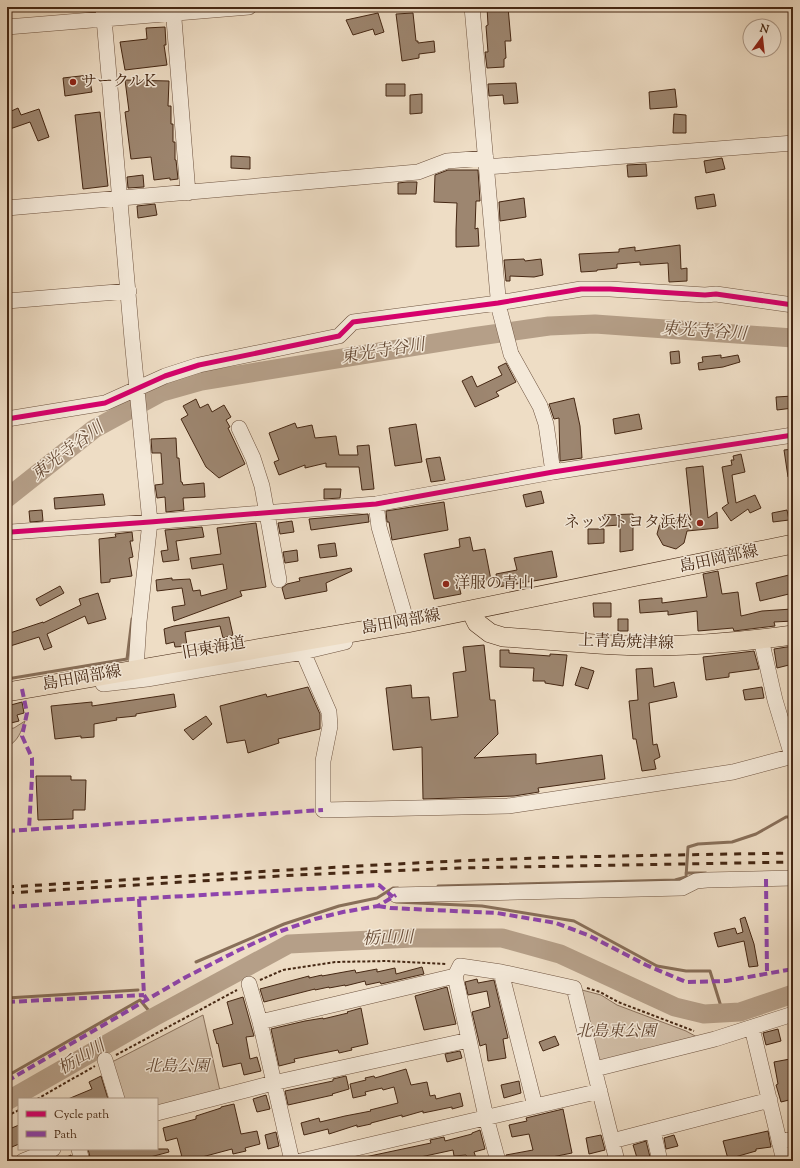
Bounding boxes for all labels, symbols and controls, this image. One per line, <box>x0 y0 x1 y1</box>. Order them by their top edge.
north arrow <box>742 18 782 58</box>
text: N <box>757 20 771 38</box>
place label: サークルK <box>81 71 157 94</box>
marker: サークルK <box>68 77 78 87</box>
water label: 東光寺谷川 <box>661 317 749 347</box>
water label: 東光寺谷川 <box>339 333 429 371</box>
water label: 東光寺谷川 <box>27 416 111 487</box>
place label: ネッツトヨタ浜松 <box>564 512 692 535</box>
marker: ネッツトヨタ浜松 <box>695 518 705 528</box>
street label: 島田岡部線 <box>677 540 761 580</box>
place label: 洋服の青山 <box>454 573 534 596</box>
marker: 洋服の青山 <box>441 579 451 589</box>
street label: 島田岡部線 <box>360 605 442 641</box>
street label: 上青島焼津線 <box>578 630 674 656</box>
street label: 旧東海道 <box>180 632 248 666</box>
street label: 島田岡部線 <box>41 661 123 697</box>
water label: 栃山川 <box>362 926 416 952</box>
park label: 北島東公園 <box>576 1021 659 1044</box>
water label: 栃山川 <box>54 1034 112 1081</box>
park label: 北島公園 <box>145 1056 212 1079</box>
legend <box>18 1098 158 1150</box>
text: Cycle path <box>54 1106 109 1124</box>
text: Path <box>54 1126 77 1144</box>

